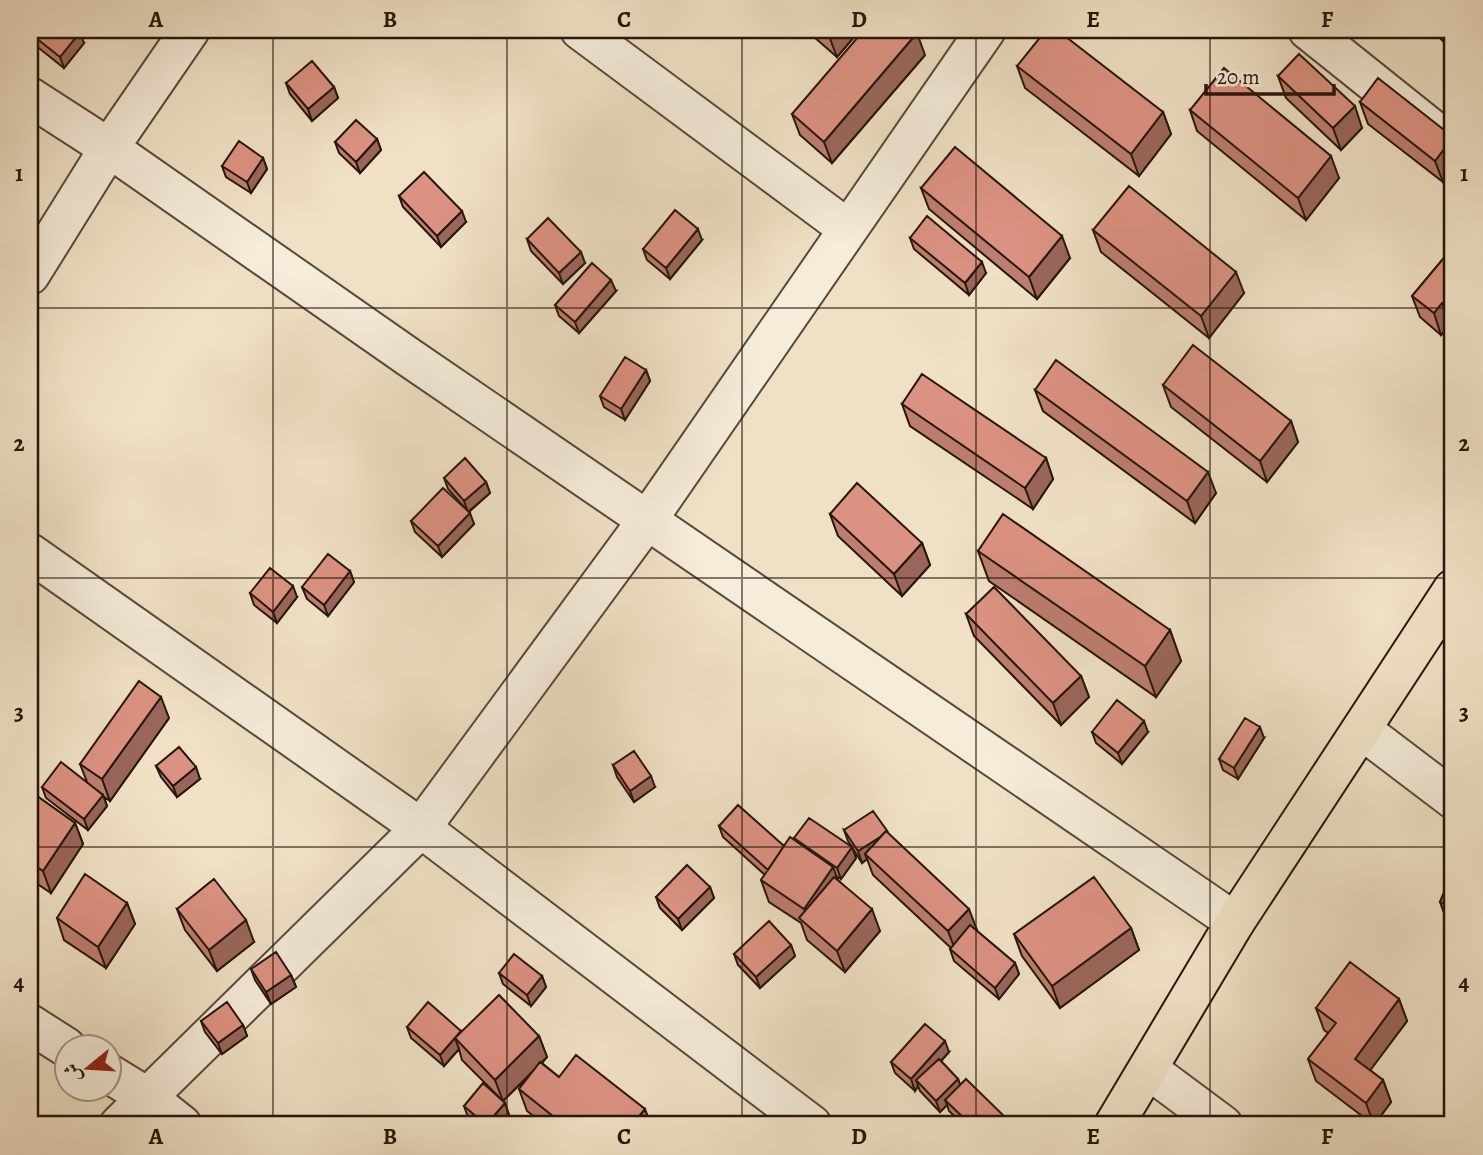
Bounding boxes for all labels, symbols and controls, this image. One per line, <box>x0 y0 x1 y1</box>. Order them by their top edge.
text: A <box>148 4 164 35</box>
text: B <box>383 4 397 35</box>
text: C <box>617 4 631 35</box>
text: D <box>851 4 867 35</box>
text: E <box>1086 4 1100 35</box>
text: F <box>1321 4 1334 35</box>
scale bar <box>1206 52 1334 96</box>
text: 20 m <box>1217 63 1260 91</box>
text: 1 <box>15 158 23 189</box>
text: 1 <box>1460 158 1468 189</box>
text: 2 <box>13 428 25 459</box>
text: 2 <box>1458 428 1470 459</box>
text: 3 <box>14 697 24 728</box>
text: 3 <box>1459 697 1469 728</box>
text: 4 <box>14 967 25 998</box>
text: 4 <box>1459 967 1470 998</box>
north arrow <box>52 1032 122 1102</box>
text: ش <box>58 1060 88 1086</box>
text: A <box>148 1121 164 1152</box>
text: B <box>383 1121 397 1152</box>
text: C <box>617 1121 631 1152</box>
text: D <box>851 1121 867 1152</box>
text: E <box>1086 1121 1100 1152</box>
text: F <box>1321 1121 1334 1152</box>

